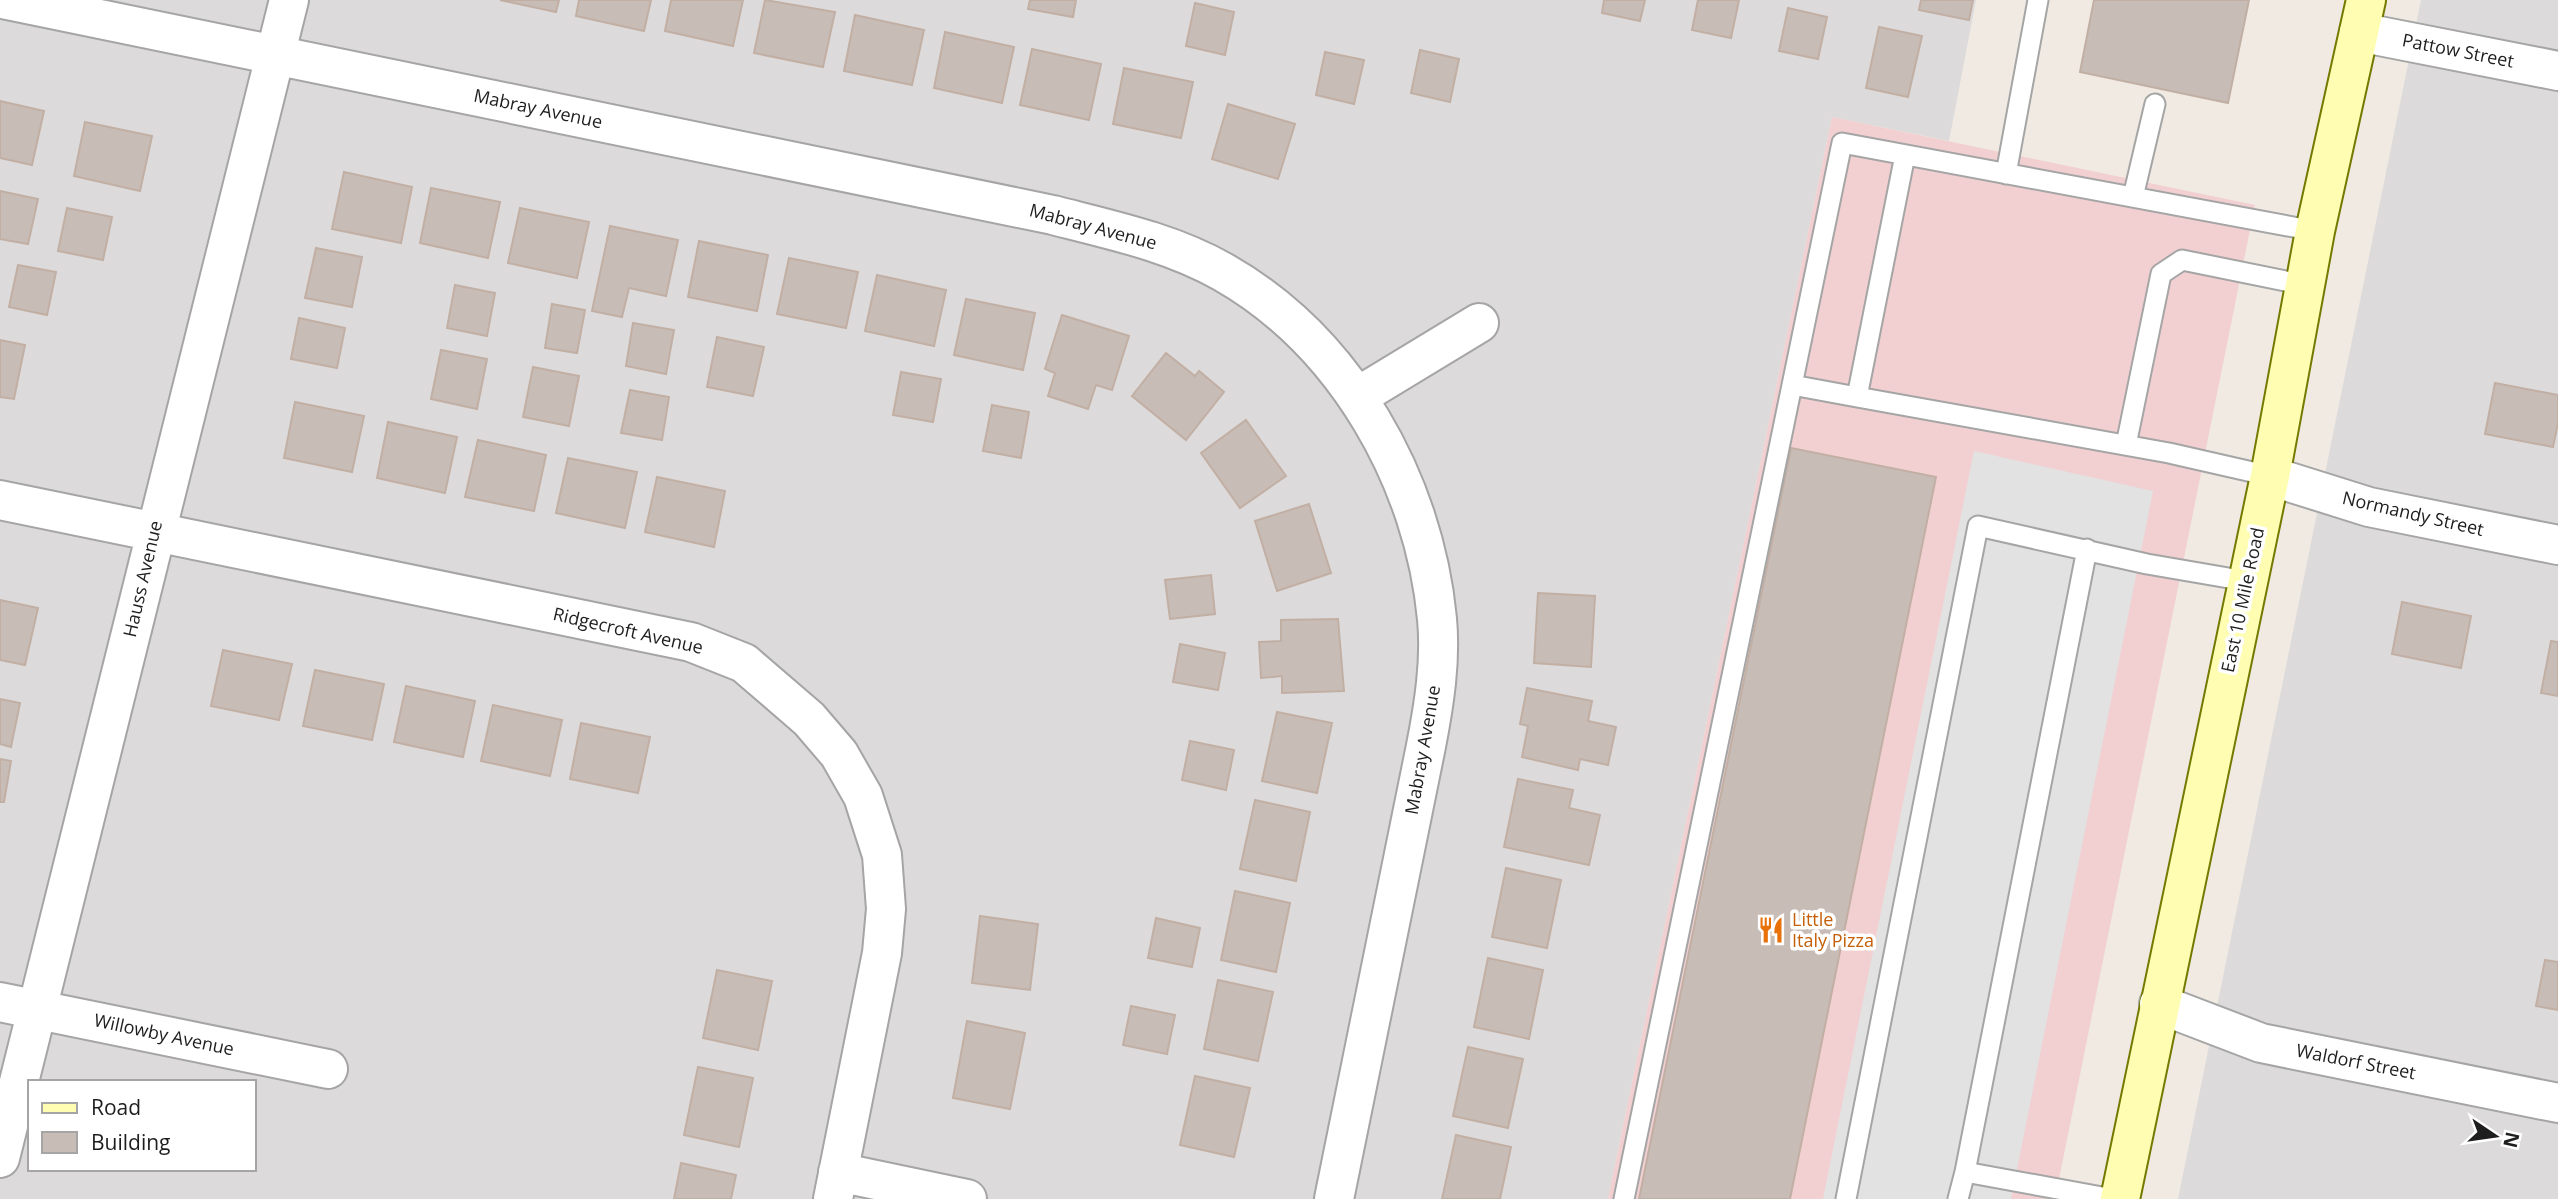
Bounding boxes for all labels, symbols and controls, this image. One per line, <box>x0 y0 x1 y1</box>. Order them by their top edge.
street label: Pattow Street <box>2400 27 2516 73</box>
street label: Mabray Avenue <box>472 83 605 133</box>
street label: Mabray Avenue <box>1027 198 1160 255</box>
street label: Normandy Street <box>2340 485 2486 541</box>
street label: Hauss Avenue <box>117 518 167 639</box>
street label: East 10 Mile Road <box>2215 525 2269 675</box>
street label: Ridgecroft Avenue <box>551 601 706 659</box>
street label: Mabray Avenue <box>1399 683 1445 816</box>
place label: Little Italy Pizza <box>1792 907 1874 952</box>
restaurant icon: Little Italy Pizza <box>1756 915 1786 945</box>
street label: Willowby Avenue <box>92 1007 236 1061</box>
street label: Waldorf Street <box>2294 1038 2418 1084</box>
legend <box>28 1080 256 1171</box>
text: Road <box>91 1093 141 1121</box>
north arrow <box>2460 1101 2530 1171</box>
text: Building <box>91 1128 170 1156</box>
text: N <box>2497 1129 2526 1150</box>

